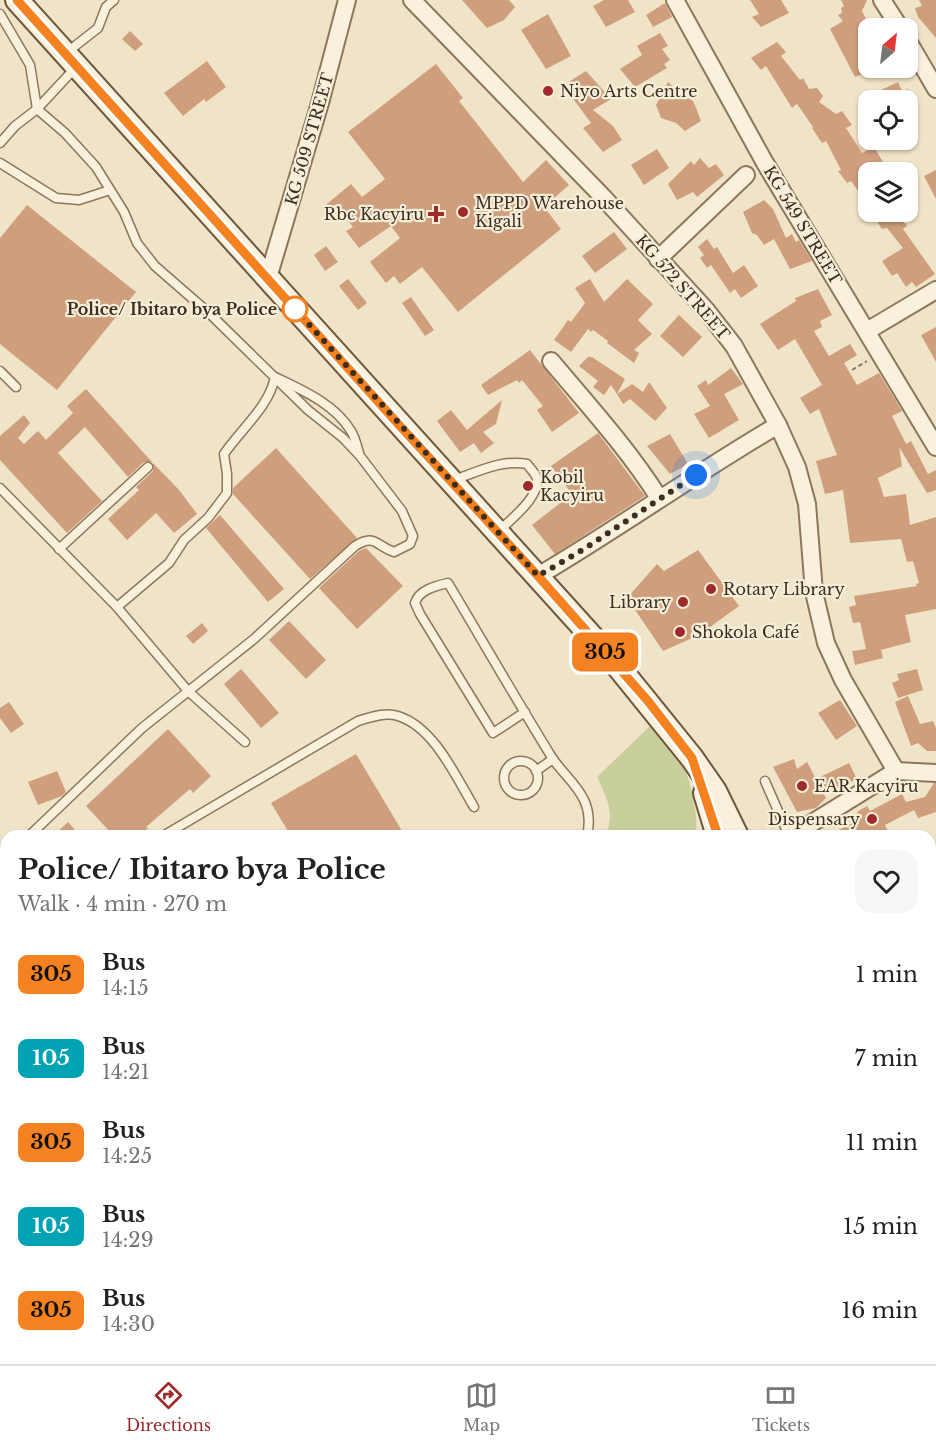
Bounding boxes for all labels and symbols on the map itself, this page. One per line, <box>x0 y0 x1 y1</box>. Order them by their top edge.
north arrow <box>858 18 918 78</box>
street label: KG 509 STREET <box>280 70 338 208</box>
place label: Niyo Arts Centre <box>560 81 698 101</box>
marker: Niyo Arts Centre <box>541 84 555 98</box>
street label: KG 549 STREET <box>760 162 846 288</box>
place label: MPPD Warehouse Kigali <box>475 193 624 231</box>
place label: Rbc Kacyiru <box>324 204 424 224</box>
marker: MPPD Warehouse Kigali <box>456 205 470 219</box>
marker: Rbc Kacyiru <box>429 207 443 221</box>
street label: KG 572 STREET <box>632 230 734 344</box>
marker: Police/ Ibitaro bya Police <box>282 296 308 322</box>
place label: Police/ Ibitaro bya Police <box>67 299 277 319</box>
your location <box>681 460 711 490</box>
place label: Kobil Kacyiru <box>540 467 604 505</box>
marker: Kobil Kacyiru <box>521 479 535 493</box>
place label: Rotary Library <box>723 579 845 599</box>
marker: Rotary Library <box>704 582 718 596</box>
place label: Library <box>609 592 672 612</box>
marker: Library <box>676 595 690 609</box>
place label: Shokola Café <box>692 622 799 642</box>
marker: Shokola Café <box>673 625 687 639</box>
line badge: 305 <box>570 632 640 672</box>
place label: EAR Kacyiru <box>814 776 919 796</box>
marker: EAR Kacyiru <box>795 779 809 793</box>
place label: Dispensary <box>768 809 861 829</box>
marker: Dispensary <box>865 812 879 826</box>

